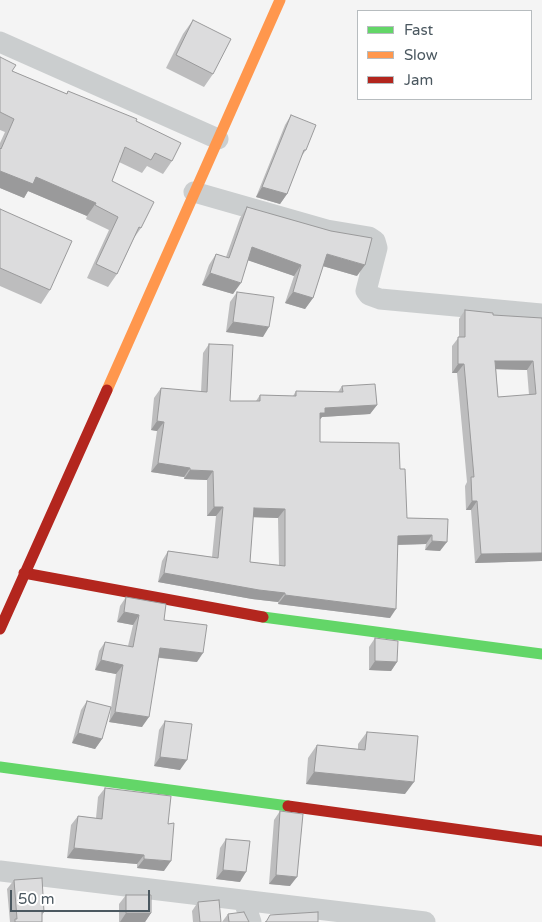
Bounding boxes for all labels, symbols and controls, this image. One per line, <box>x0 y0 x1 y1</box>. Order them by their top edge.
legend <box>357 10 532 100</box>
text: Fast <box>404 21 433 39</box>
text: Slow <box>404 46 438 64</box>
text: Jam <box>404 71 433 89</box>
scale bar <box>12 880 152 912</box>
text: 50 m <box>18 890 55 908</box>

